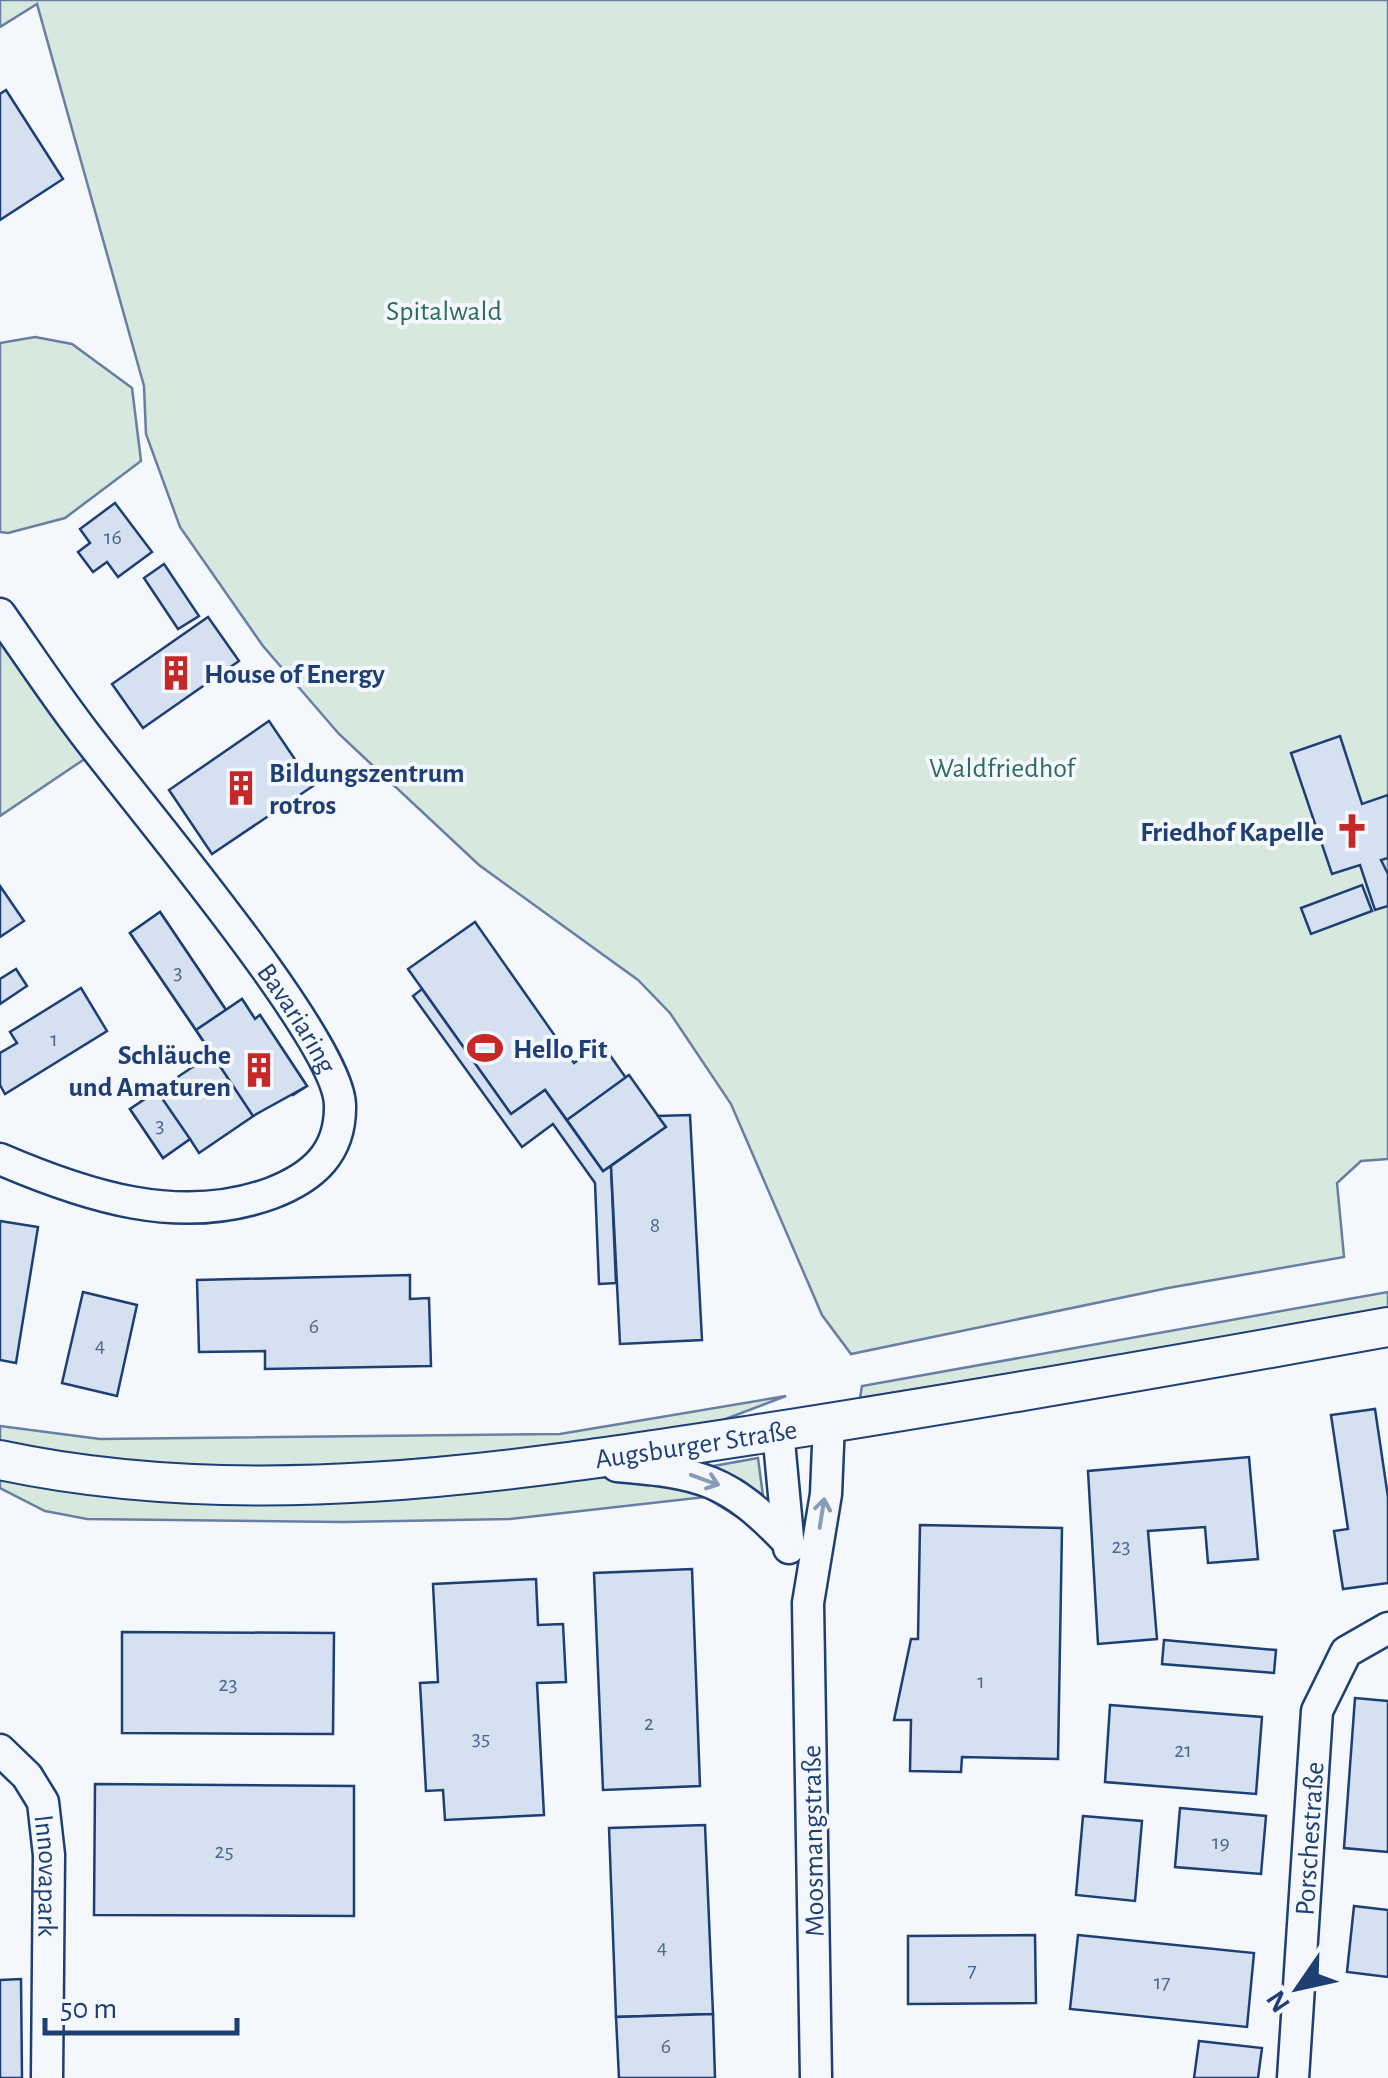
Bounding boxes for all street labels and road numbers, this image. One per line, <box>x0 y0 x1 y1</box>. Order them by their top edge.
street label: Bavariaring <box>251 959 341 1078</box>
street label: Augsburger Straße <box>593 1416 799 1474</box>
street label: Moosmangstraße <box>798 1745 830 1937</box>
street label: Porschestraße <box>1292 1761 1330 1916</box>
street label: Innovapark <box>29 1813 61 1937</box>

